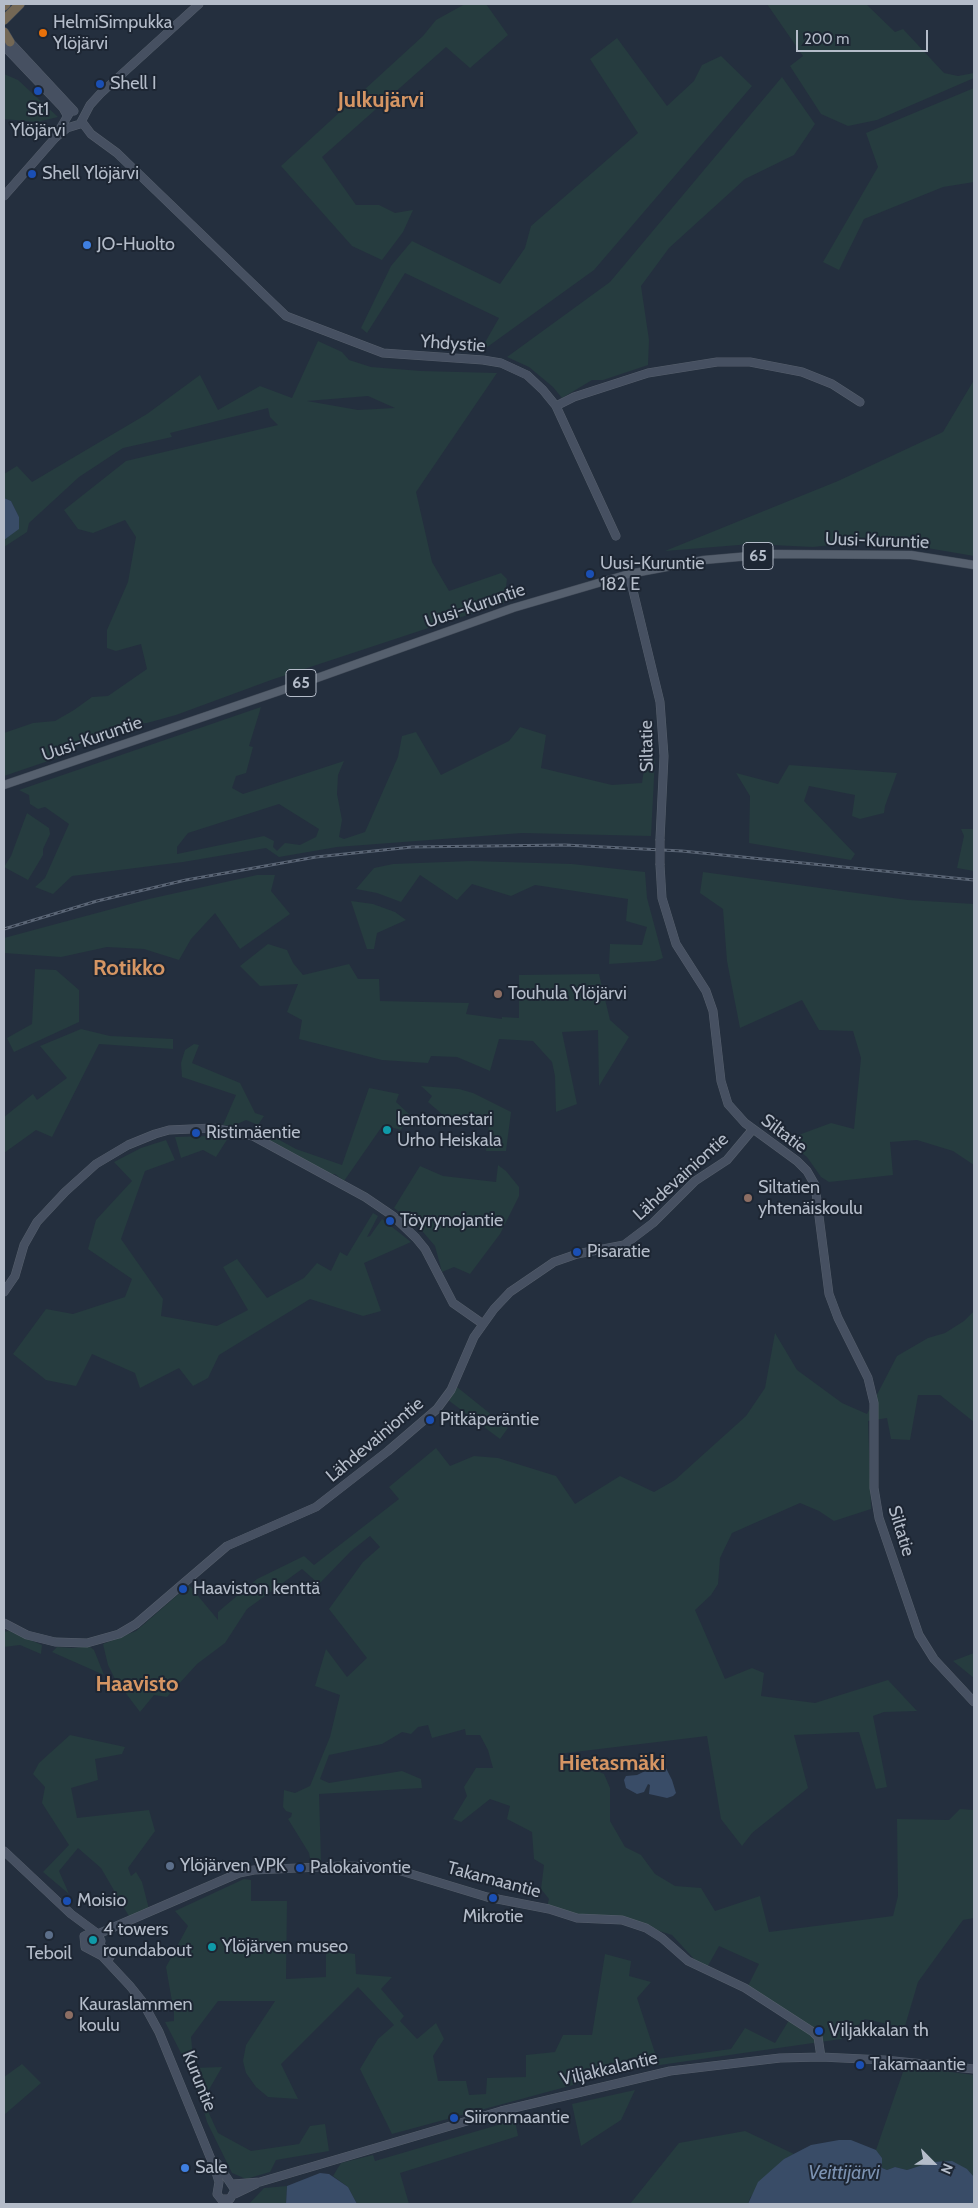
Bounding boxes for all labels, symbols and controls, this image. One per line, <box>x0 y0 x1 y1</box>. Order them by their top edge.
place label: HelmiSimpukka Ylöjärvi <box>53 12 172 54</box>
scale bar <box>798 20 930 52</box>
marker: HelmiSimpukka Ylöjärvi <box>37 27 49 39</box>
text: 200 m <box>804 30 849 48</box>
place label: Shell I <box>110 73 157 95</box>
marker: Shell I <box>94 78 106 90</box>
marker: St1 Ylöjärvi <box>32 85 44 97</box>
district label: Julkujärvi <box>338 88 424 114</box>
place label: St1 Ylöjärvi <box>10 99 66 142</box>
place label: Shell Ylöjärvi <box>42 163 139 185</box>
marker: Shell Ylöjärvi <box>26 168 38 180</box>
place label: JO-Huolto <box>97 234 175 256</box>
marker: JO-Huolto <box>81 239 93 251</box>
street label: Yhdystie <box>420 331 486 357</box>
street label: Uusi-Kuruntie <box>824 528 930 554</box>
road number: 65 <box>743 542 773 570</box>
place label: Uusi-Kuruntie 182 E <box>600 553 704 596</box>
marker: Uusi-Kuruntie 182 E <box>584 568 596 580</box>
street label: Uusi-Kuruntie <box>422 579 528 633</box>
road number: 65 <box>286 670 316 696</box>
street label: Uusi-Kuruntie <box>39 712 145 766</box>
street label: Siltatie <box>636 720 658 772</box>
district label: Rotikko <box>93 956 165 982</box>
place label: Touhula Ylöjärvi <box>508 983 627 1005</box>
marker: Touhula Ylöjärvi <box>492 988 504 1000</box>
place label: lentomestari Urho Heiskala <box>397 1109 502 1152</box>
street label: Siltatie <box>757 1110 811 1158</box>
place label: Ristimäentie <box>206 1122 301 1144</box>
marker: lentomestari Urho Heiskala <box>381 1124 393 1136</box>
marker: Ristimäentie <box>190 1127 202 1139</box>
street label: Lähdevainiontie <box>629 1129 733 1225</box>
place label: Siltatien yhtenäiskoulu <box>758 1177 863 1220</box>
marker: Siltatien yhtenäiskoulu <box>742 1192 754 1204</box>
place label: Töyrynojantie <box>400 1210 503 1232</box>
marker: Töyrynojantie <box>384 1215 396 1227</box>
place label: Pisaratie <box>587 1241 650 1263</box>
marker: Pisaratie <box>571 1246 583 1258</box>
street label: Lähdevainiontie <box>322 1393 428 1487</box>
place label: Pitkäperäntie <box>440 1409 539 1431</box>
marker: Pitkäperäntie <box>424 1414 436 1426</box>
street label: Siltatie <box>883 1503 919 1559</box>
place label: Haaviston kenttä <box>193 1578 320 1600</box>
marker: Haaviston kenttä <box>177 1583 189 1595</box>
district label: Haavisto <box>96 1672 178 1698</box>
district label: Hietasmäki <box>559 1751 665 1777</box>
place label: Ylöjärven VPK <box>180 1855 286 1877</box>
place label: Palokaivontie <box>310 1857 411 1879</box>
street label: Takamaantie <box>445 1857 543 1903</box>
marker: Ylöjärven VPK <box>164 1860 176 1872</box>
marker: Palokaivontie <box>294 1862 306 1874</box>
place label: Moisio <box>77 1890 126 1912</box>
marker: Mikrotie <box>487 1892 499 1904</box>
marker: Moisio <box>61 1895 73 1907</box>
place label: Mikrotie <box>463 1906 523 1928</box>
place label: 4 towers roundabout <box>103 1919 192 1962</box>
marker: Teboil <box>43 1929 55 1941</box>
marker: 4 towers roundabout <box>87 1934 99 1946</box>
place label: Ylöjärven museo <box>222 1936 348 1958</box>
marker: Ylöjärven museo <box>206 1941 218 1953</box>
place label: Teboil <box>26 1943 72 1965</box>
place label: Kauraslammen koulu <box>79 1994 193 2036</box>
marker: Kauraslammen koulu <box>63 2009 75 2021</box>
place label: Viljakkalan th <box>829 2020 929 2042</box>
marker: Viljakkalan th <box>813 2025 825 2037</box>
street label: Viljakkalantie <box>558 2047 660 2091</box>
street label: Kuruntie <box>177 2048 221 2114</box>
place label: Takamaantie <box>870 2054 966 2076</box>
marker: Takamaantie <box>854 2059 866 2071</box>
place label: Siironmaantie <box>464 2107 570 2129</box>
marker: Siironmaantie <box>448 2112 460 2124</box>
north arrow <box>908 2138 958 2188</box>
place label: Sale <box>195 2157 228 2179</box>
text: N <box>937 2161 957 2177</box>
marker: Sale <box>179 2162 191 2174</box>
water label: Veittijärvi <box>808 2162 880 2184</box>

